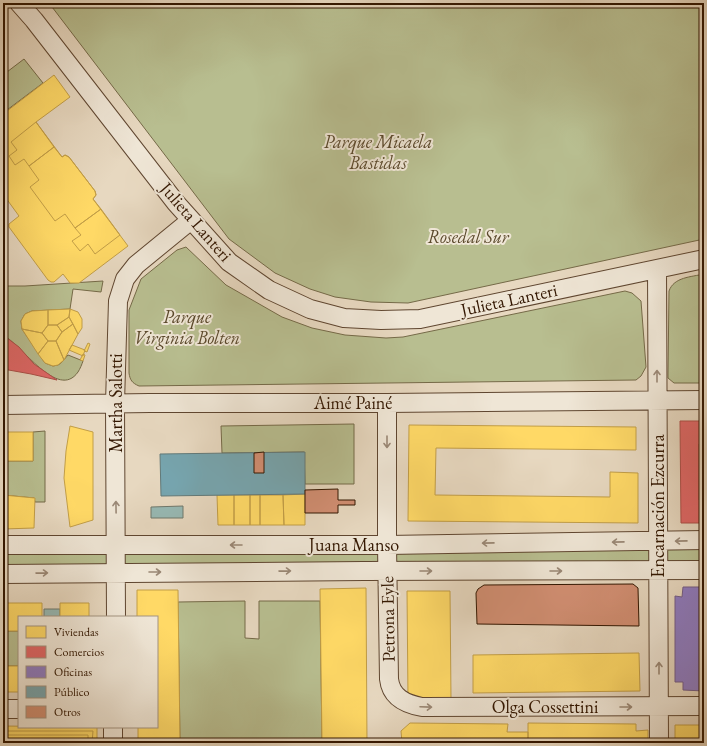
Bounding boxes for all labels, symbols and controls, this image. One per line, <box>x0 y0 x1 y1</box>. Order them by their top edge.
park label: Parque Micaela Bastidas <box>324 130 432 174</box>
street label: Julieta Lanteri <box>154 176 238 267</box>
park label: Rosedal Sur <box>428 225 510 248</box>
street label: Julieta Lanteri <box>457 278 560 321</box>
park label: Parque Virginia Bolten <box>134 305 240 350</box>
street label: Martha Salotti <box>104 353 127 453</box>
one-way arrow <box>653 370 661 383</box>
street label: Aimé Painé <box>313 391 392 414</box>
street label: Encarnación Ezcurra <box>646 434 669 578</box>
one-way arrow <box>383 435 391 448</box>
one-way arrow <box>112 501 120 514</box>
street label: Juana Manso <box>307 533 399 556</box>
one-way arrow <box>675 537 688 545</box>
one-way arrow <box>612 538 625 546</box>
one-way arrow <box>482 539 495 547</box>
one-way arrow <box>230 541 243 549</box>
one-way arrow <box>278 567 291 575</box>
one-way arrow <box>419 567 432 575</box>
one-way arrow <box>549 567 562 575</box>
one-way arrow <box>148 568 161 576</box>
one-way arrow <box>35 569 48 577</box>
street label: Petrona Eyle <box>375 576 400 662</box>
legend <box>18 616 158 728</box>
text: Viviendas <box>54 624 99 640</box>
text: Comercios <box>54 644 104 660</box>
one-way arrow <box>655 662 663 675</box>
text: Oficinas <box>54 664 92 680</box>
text: Público <box>54 684 89 700</box>
street label: Olga Cossettini <box>492 695 599 718</box>
one-way arrow <box>419 703 432 711</box>
one-way arrow <box>619 703 632 711</box>
text: Otros <box>54 704 81 720</box>

